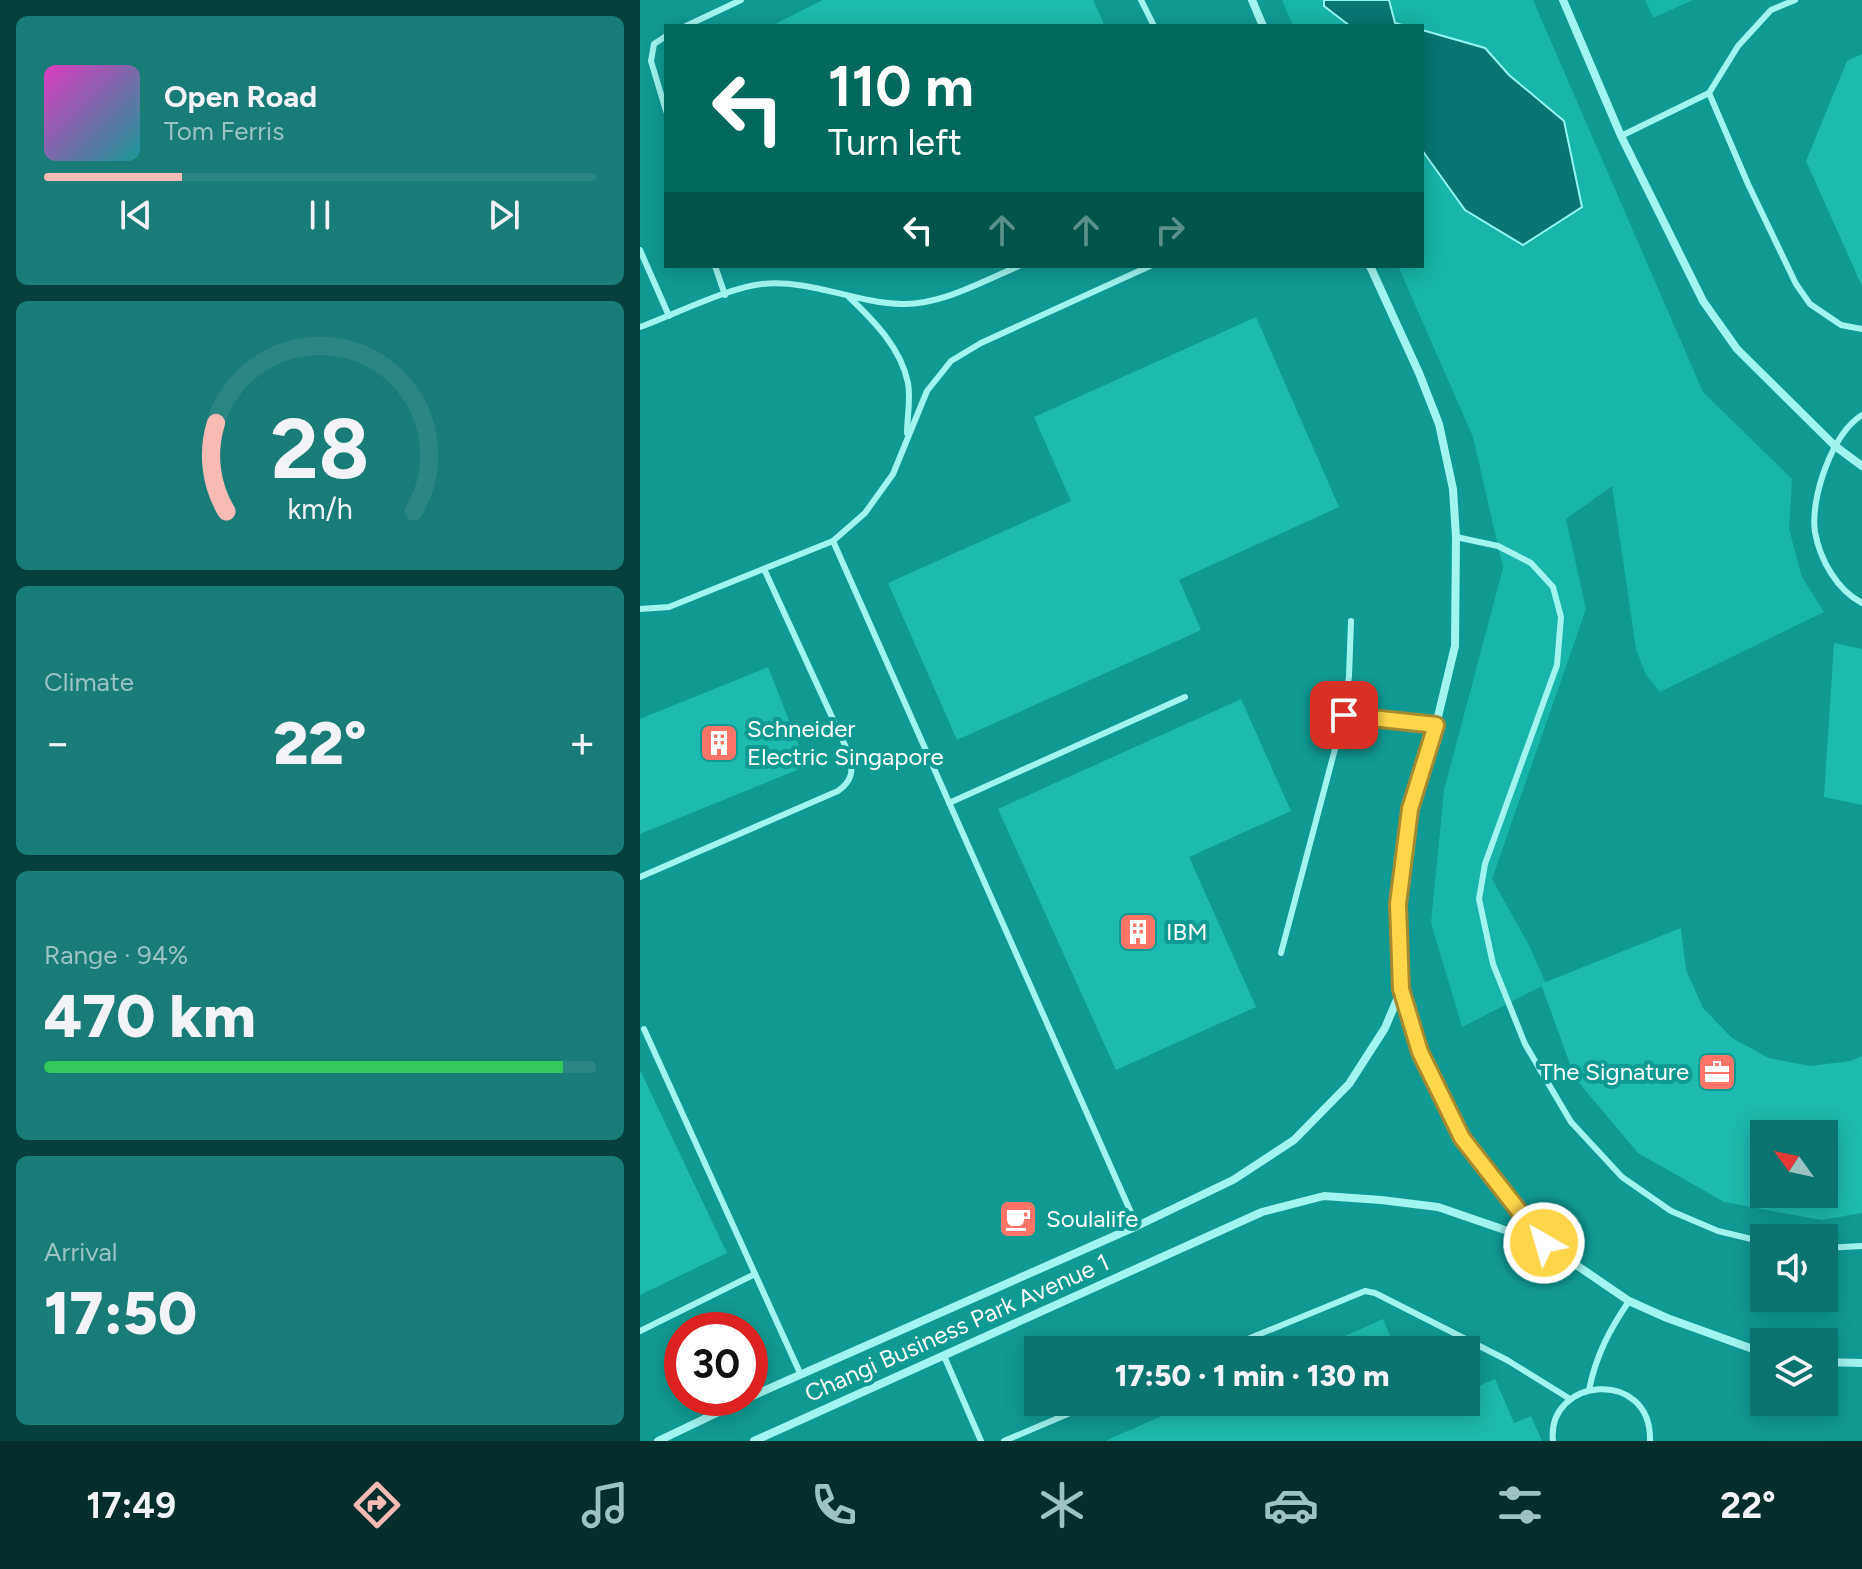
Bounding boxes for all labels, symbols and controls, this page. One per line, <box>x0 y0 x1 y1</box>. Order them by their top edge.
text: 110 m <box>828 53 974 120</box>
icon: left <box>696 56 800 160</box>
text: Open Road <box>164 78 317 115</box>
text: Tom Ferris <box>164 115 284 147</box>
text: Turn left <box>828 121 962 164</box>
icon: previous <box>114 193 158 237</box>
icon: pause <box>298 193 342 237</box>
icon: next <box>482 193 526 237</box>
icon: left <box>896 208 940 252</box>
icon: ahead <box>980 208 1024 252</box>
icon: ahead <box>1064 208 1108 252</box>
icon: right <box>1148 208 1192 252</box>
text: 28 <box>270 398 370 498</box>
text: km/h <box>287 492 353 526</box>
text: Climate <box>44 666 134 698</box>
pin <box>1310 681 1378 749</box>
icon: arrive <box>1322 693 1366 737</box>
text: 22° <box>273 707 367 779</box>
place label: Schneider Electric Singapore <box>747 714 944 771</box>
text: − <box>44 716 71 769</box>
text: + <box>569 716 596 769</box>
building icon: Schneider Electric Singapore <box>698 722 740 764</box>
building icon: IBM <box>1117 911 1159 953</box>
place label: IBM <box>1166 917 1207 946</box>
text: Range · 94% <box>44 939 188 971</box>
text: 470 km <box>44 980 256 1052</box>
office icon: The Signature <box>1696 1051 1738 1093</box>
place label: The Signature <box>1540 1057 1689 1086</box>
north arrow <box>1750 1120 1838 1208</box>
map controls <box>1750 1120 1838 1416</box>
cafe icon: Soulalife <box>997 1198 1039 1240</box>
position arrow <box>1502 1201 1586 1285</box>
place label: Soulalife <box>1046 1204 1138 1233</box>
button: sound <box>1750 1224 1838 1312</box>
text: Arrival <box>44 1236 117 1268</box>
street label: Changi Business Park Avenue 1 <box>800 1247 1113 1408</box>
text: 17:50 <box>44 1277 197 1349</box>
speed limit sign: 30 <box>664 1312 768 1416</box>
button: layers <box>1750 1328 1838 1416</box>
text: 17:50 · 1 min · 130 m <box>1115 1357 1389 1394</box>
icon: directions <box>349 1477 405 1533</box>
icon: music <box>577 1477 633 1533</box>
icon: phone <box>806 1477 862 1533</box>
icon: climate <box>1034 1477 1090 1533</box>
icon: car <box>1263 1477 1319 1533</box>
icon: filters <box>1492 1477 1548 1533</box>
text: 17:49 <box>86 1484 176 1527</box>
text: 22° <box>1720 1484 1776 1527</box>

